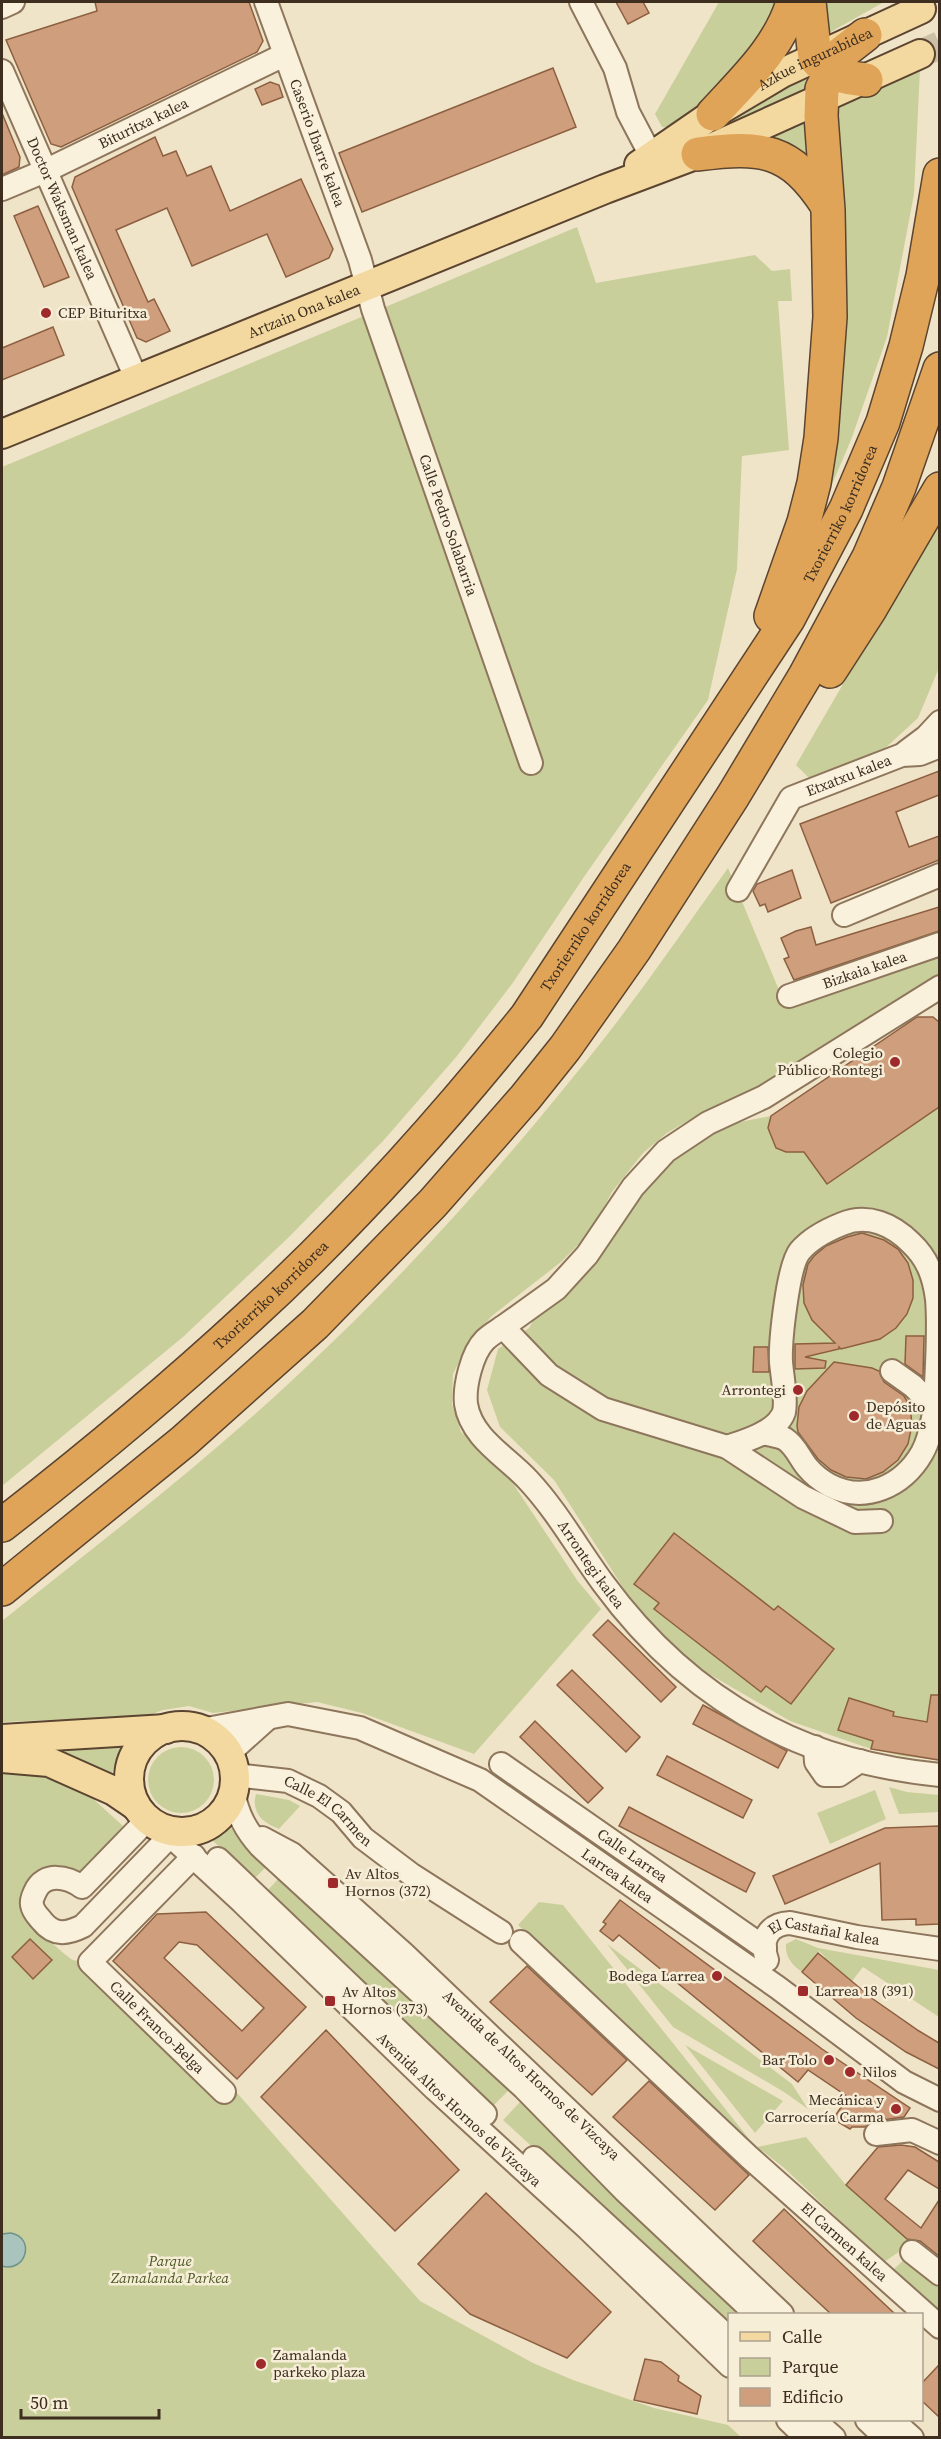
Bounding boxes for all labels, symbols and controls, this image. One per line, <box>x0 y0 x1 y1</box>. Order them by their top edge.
street label: Azkue ingurabidea <box>753 22 876 95</box>
street label: Caserio Ibarre kalea <box>285 76 351 210</box>
street label: Bituritxa kalea <box>95 92 192 154</box>
street label: Doctor Waksman kalea <box>22 134 103 283</box>
street label: Artzain Ona kalea <box>245 278 363 343</box>
place label: CEP Bituritxa <box>58 302 148 323</box>
marker: CEP Bituritxa <box>39 306 53 320</box>
street label: Txorierriko korridorea <box>798 441 882 586</box>
street label: Calle Pedro Solabarria <box>414 451 483 599</box>
street label: Etxatxu kalea <box>803 749 894 801</box>
street label: Txorierriko korridorea <box>535 857 636 995</box>
street label: Bizkaia kalea <box>820 945 910 994</box>
place label: Colegio Público Rontegi <box>777 1042 883 1080</box>
marker: Colegio Público Rontegi <box>888 1055 902 1069</box>
street label: Txorierriko korridorea <box>209 1235 333 1354</box>
place label: Arrontegi <box>721 1379 786 1400</box>
marker: Arrontegi <box>791 1383 805 1397</box>
place label: Depósito de Aguas <box>866 1396 926 1434</box>
marker: Depósito de Aguas <box>847 1409 861 1423</box>
street label: Arrontegi kalea <box>553 1516 630 1613</box>
street label: Calle El Carmen <box>281 1770 377 1851</box>
street label: Calle Larrea <box>593 1823 672 1887</box>
street label: Larrea kalea <box>577 1843 658 1908</box>
place label: Av Altos Hornos (372) <box>345 1863 431 1901</box>
marker: Av Altos Hornos (372) <box>326 1876 340 1890</box>
street label: El Castañal kalea <box>763 1912 881 1950</box>
place label: Bodega Larrea <box>608 1965 705 1986</box>
marker: Bodega Larrea <box>710 1969 724 1983</box>
street label: Calle Franco-Belga <box>105 1976 210 2078</box>
place label: Larrea 18 (391) <box>815 1980 914 2001</box>
place label: Av Altos Hornos (373) <box>342 1981 428 2019</box>
marker: Larrea 18 (391) <box>796 1984 810 1998</box>
street label: Avenida de Altos Hornos de Vizcaya <box>438 1985 625 2165</box>
marker: Av Altos Hornos (373) <box>323 1994 337 2008</box>
street label: Avenida Altos Hornos de Vizcaya <box>372 2027 547 2192</box>
place label: Bar Tolo <box>762 2049 817 2070</box>
marker: Bar Tolo <box>822 2053 836 2067</box>
place label: Nilos <box>862 2061 897 2082</box>
marker: Nilos <box>843 2065 857 2079</box>
place label: Mecánica y Carrocería Carma <box>765 2089 884 2127</box>
marker: Mecánica y Carrocería Carma <box>889 2102 903 2116</box>
street label: El Carmen kalea <box>797 2197 893 2286</box>
park label: Parque Zamalanda Parkea <box>110 2250 229 2288</box>
legend <box>728 2313 923 2421</box>
text: Calle <box>782 2324 822 2349</box>
place label: Zamalanda parkeko plaza <box>273 2344 366 2382</box>
text: Parque <box>782 2354 839 2379</box>
marker: Zamalanda parkeko plaza <box>254 2357 268 2371</box>
scale bar <box>21 2382 159 2420</box>
text: Edificio <box>782 2384 843 2409</box>
text: 50 m <box>30 2390 68 2415</box>

